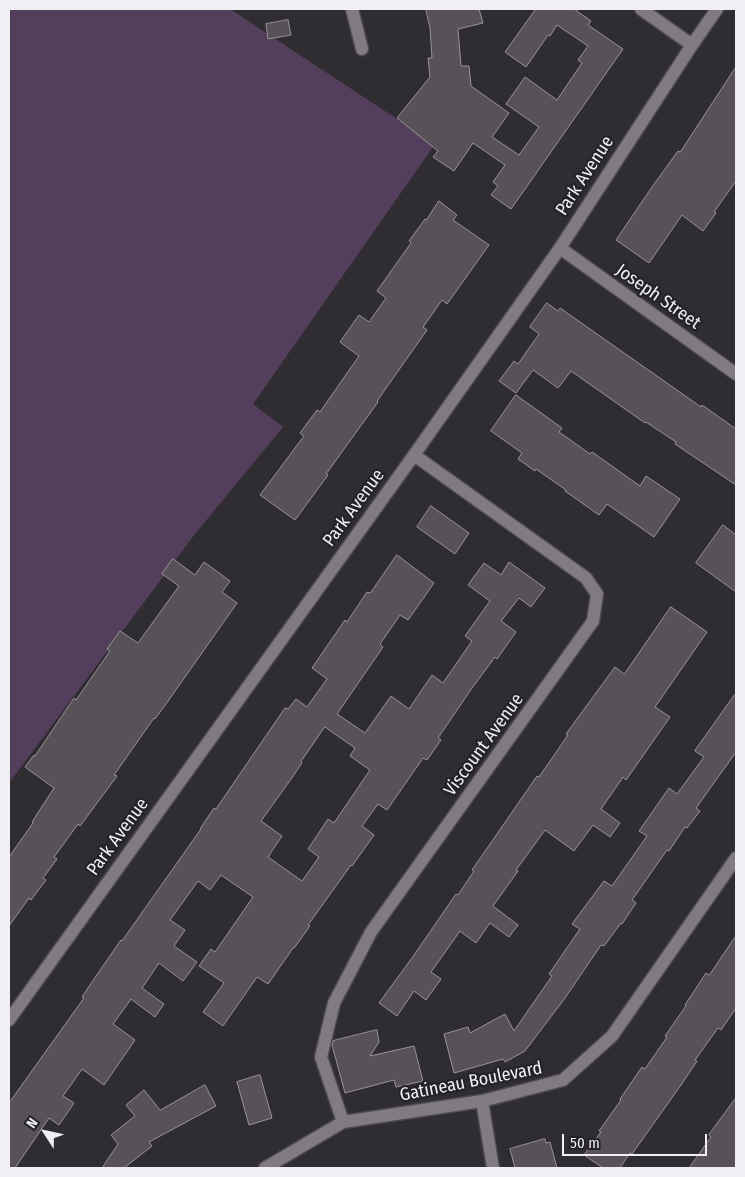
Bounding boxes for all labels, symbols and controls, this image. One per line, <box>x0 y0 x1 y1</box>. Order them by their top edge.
street label: Park Avenue <box>551 132 619 220</box>
street label: Joseph Street <box>611 260 705 334</box>
street label: Park Avenue <box>319 465 389 551</box>
street label: Viscount Avenue <box>440 690 528 800</box>
street label: Park Avenue <box>83 794 153 880</box>
street label: Gatineau Boulevard <box>398 1058 544 1106</box>
north arrow <box>20 1107 70 1157</box>
text: N <box>23 1115 42 1131</box>
scale bar <box>565 1124 710 1156</box>
text: 50 m <box>570 1134 600 1152</box>

